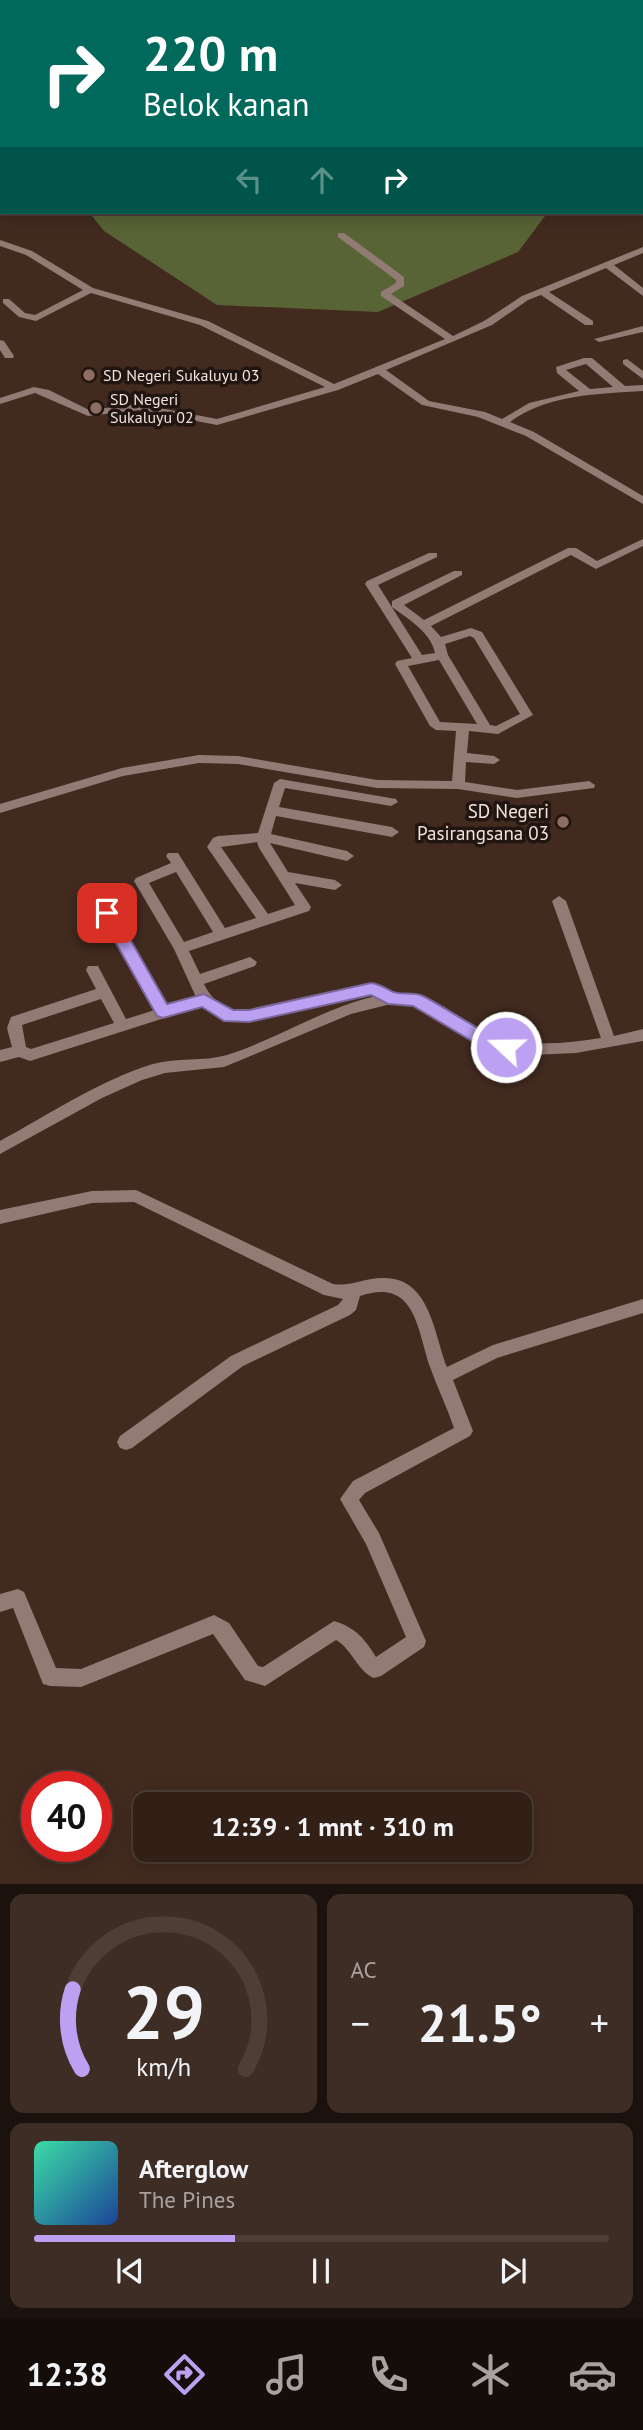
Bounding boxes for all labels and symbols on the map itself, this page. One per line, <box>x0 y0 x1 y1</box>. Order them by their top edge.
place label: SD Negeri Sukaluyu 03 <box>103 365 259 385</box>
marker: SD Negeri Sukaluyu 03 <box>81 367 97 383</box>
place label: SD Negeri Sukaluyu 02 <box>110 389 194 427</box>
marker: SD Negeri Sukaluyu 02 <box>88 400 104 416</box>
place label: SD Negeri Pasirangsana 03 <box>417 799 549 845</box>
marker: SD Negeri Pasirangsana 03 <box>555 814 571 830</box>
pin <box>77 883 137 943</box>
position arrow <box>469 1010 543 1084</box>
speed limit sign: 40 <box>21 1771 112 1862</box>

